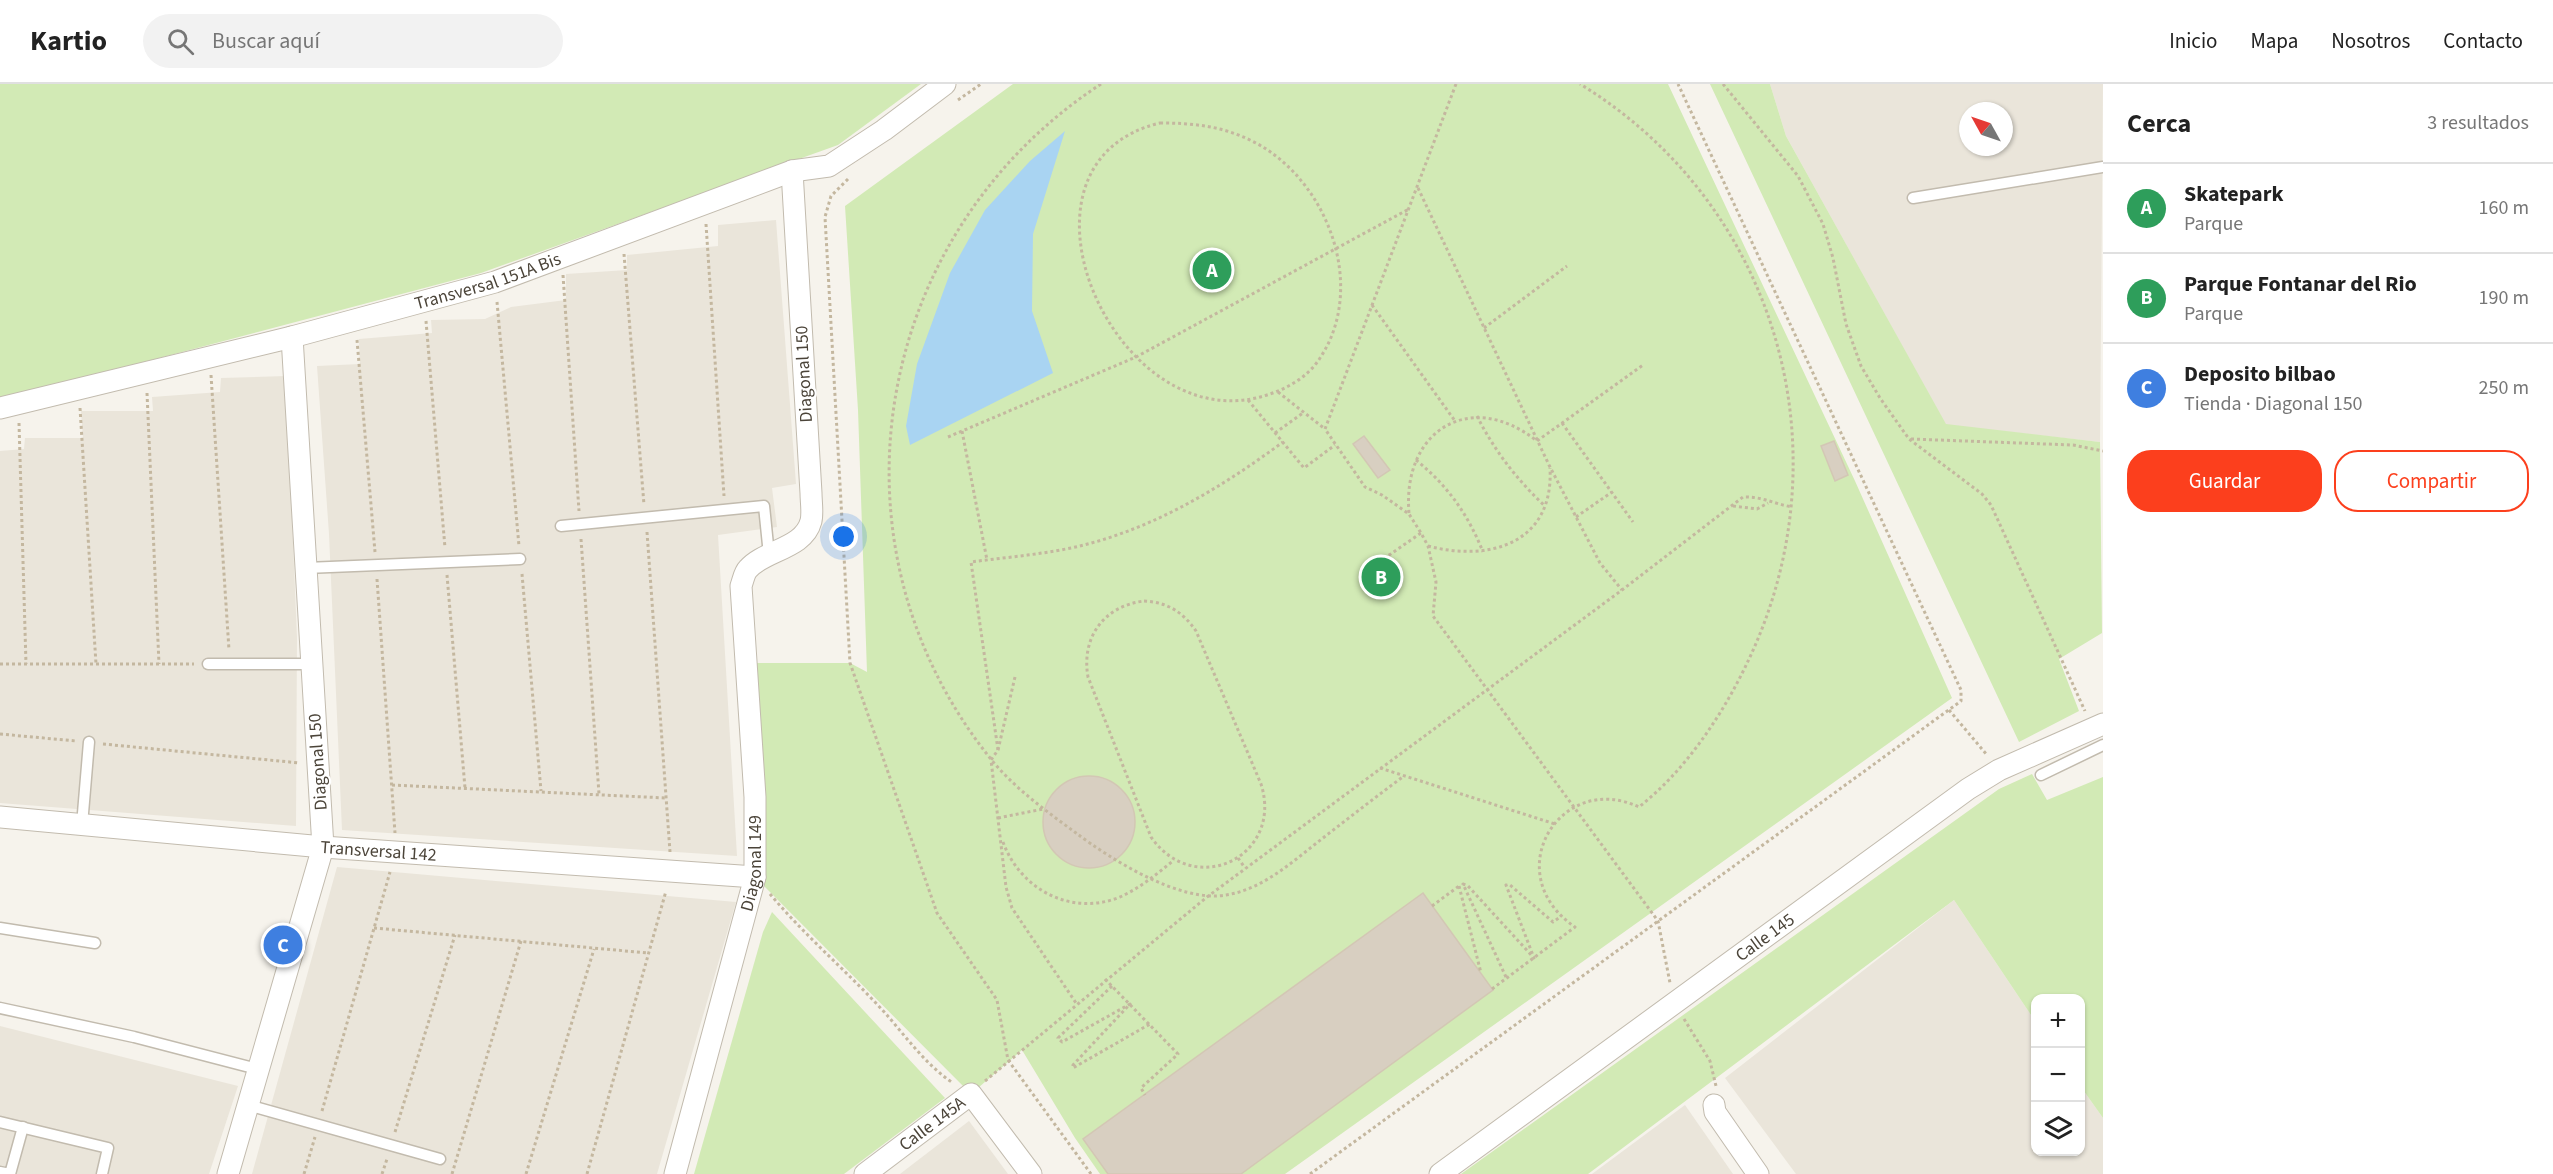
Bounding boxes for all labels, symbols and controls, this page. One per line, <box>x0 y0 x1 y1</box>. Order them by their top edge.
search box <box>143 14 563 68</box>
text: Kartio <box>30 21 107 61</box>
icon: search <box>164 25 197 58</box>
text: Buscar aquí <box>212 25 320 57</box>
text: Inicio <box>2169 26 2217 56</box>
text: Mapa <box>2250 26 2298 56</box>
text: Nosotros <box>2331 26 2410 56</box>
text: Contacto <box>2443 26 2523 56</box>
north arrow <box>1959 102 2013 156</box>
text: Cerca <box>2127 105 2191 142</box>
text: 3 resultados <box>2427 109 2529 137</box>
text: Skatepark <box>2184 178 2283 210</box>
text: A <box>2141 194 2152 222</box>
text: 160 m <box>2479 194 2529 222</box>
text: Parque <box>2184 210 2243 238</box>
street label: Transversal 151A Bis <box>412 246 564 316</box>
pin: A <box>1192 248 1232 292</box>
text: Parque Fontanar del Rio <box>2184 268 2417 300</box>
text: B <box>2140 284 2153 312</box>
text: 190 m <box>2479 284 2529 312</box>
text: Parque <box>2184 300 2243 328</box>
street label: Diagonal 150 <box>789 325 819 423</box>
text: Deposito bilbao <box>2184 358 2336 390</box>
text: C <box>2141 374 2152 402</box>
text: 250 m <box>2479 374 2529 402</box>
text: Tienda · Diagonal 150 <box>2184 390 2363 418</box>
button: Guardar <box>2127 450 2322 512</box>
button: Compartir <box>2334 450 2529 512</box>
your location <box>829 522 858 551</box>
pin: B <box>1362 554 1400 600</box>
street label: Diagonal 150 <box>302 713 334 811</box>
street label: Diagonal 149 <box>734 815 768 914</box>
street label: Transversal 142 <box>320 834 437 867</box>
street label: Calle 145 <box>1730 907 1800 967</box>
pin: C <box>264 922 302 968</box>
map controls <box>2031 994 2085 1156</box>
button: + <box>2031 994 2085 1048</box>
button: − <box>2031 1048 2085 1102</box>
street label: Calle 145A <box>893 1090 971 1157</box>
button: layers <box>2031 1102 2085 1156</box>

